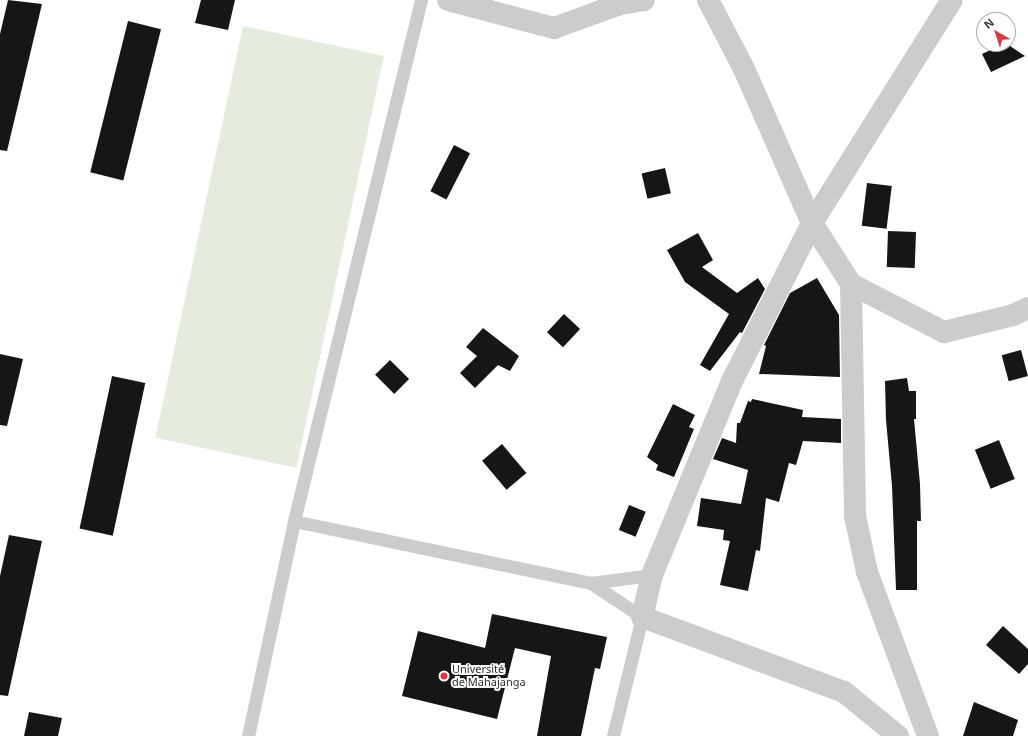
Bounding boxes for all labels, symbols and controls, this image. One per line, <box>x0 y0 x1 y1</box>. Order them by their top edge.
north arrow <box>976 12 1016 52</box>
text: N <box>981 14 997 32</box>
place label: Université de Mahajanga <box>452 663 526 689</box>
marker: Université de Mahajanga <box>439 671 449 681</box>

